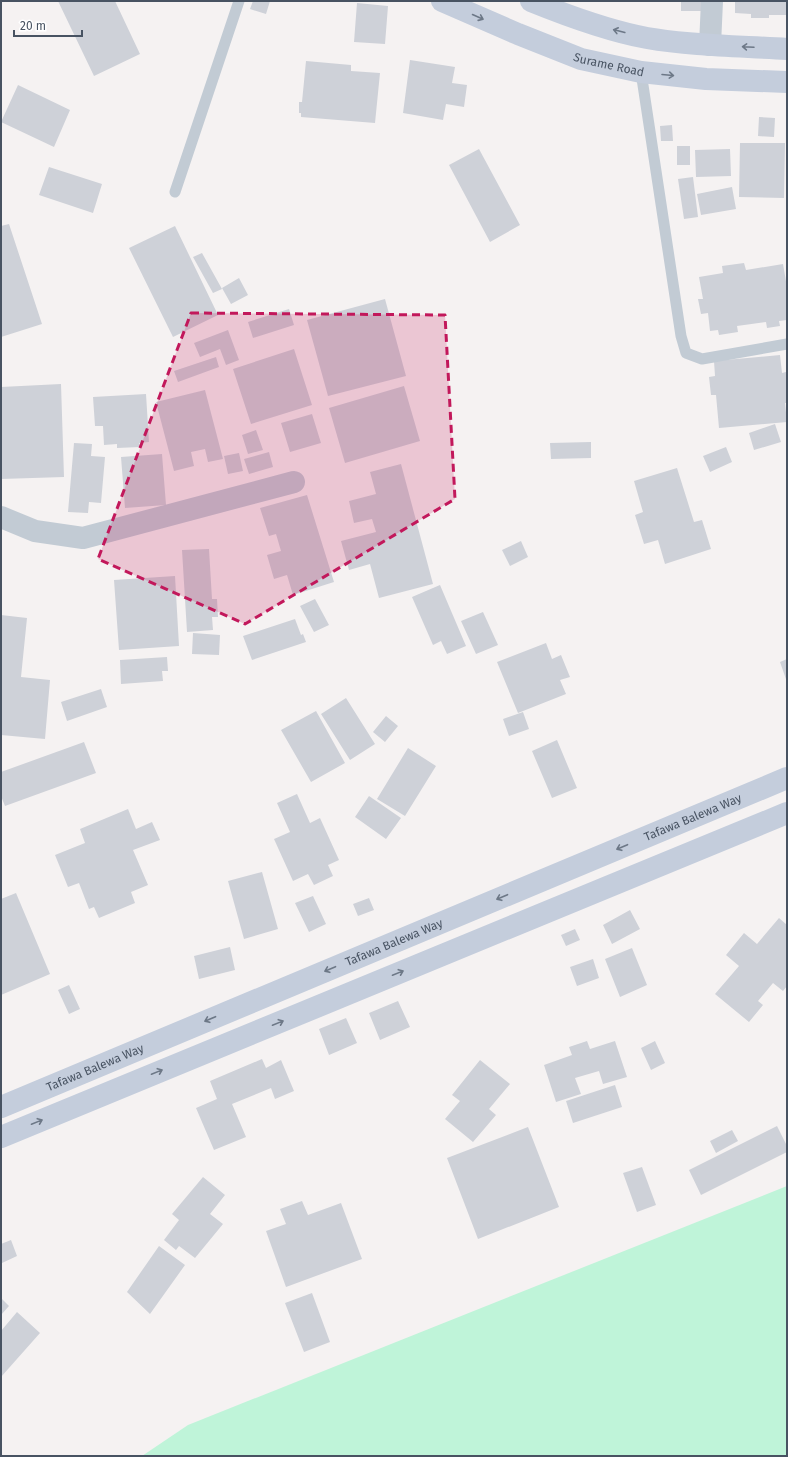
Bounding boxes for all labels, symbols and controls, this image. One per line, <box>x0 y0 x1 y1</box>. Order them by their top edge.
scale bar <box>14 12 82 38</box>
one-way arrow <box>472 14 484 21</box>
text: 20 m <box>20 19 46 33</box>
one-way arrow <box>613 26 626 34</box>
one-way arrow <box>742 43 755 50</box>
street label: Surame Road <box>571 50 645 79</box>
one-way arrow <box>661 71 674 79</box>
street label: Tafawa Balewa Way <box>642 791 744 844</box>
one-way arrow <box>616 844 628 851</box>
one-way arrow <box>496 894 508 901</box>
street label: Tafawa Balewa Way <box>343 916 445 969</box>
one-way arrow <box>325 966 337 973</box>
one-way arrow <box>391 969 403 977</box>
one-way arrow <box>205 1016 217 1023</box>
one-way arrow <box>271 1019 283 1026</box>
street label: Tafawa Balewa Way <box>44 1041 146 1094</box>
one-way arrow <box>151 1068 163 1076</box>
one-way arrow <box>31 1117 43 1125</box>

